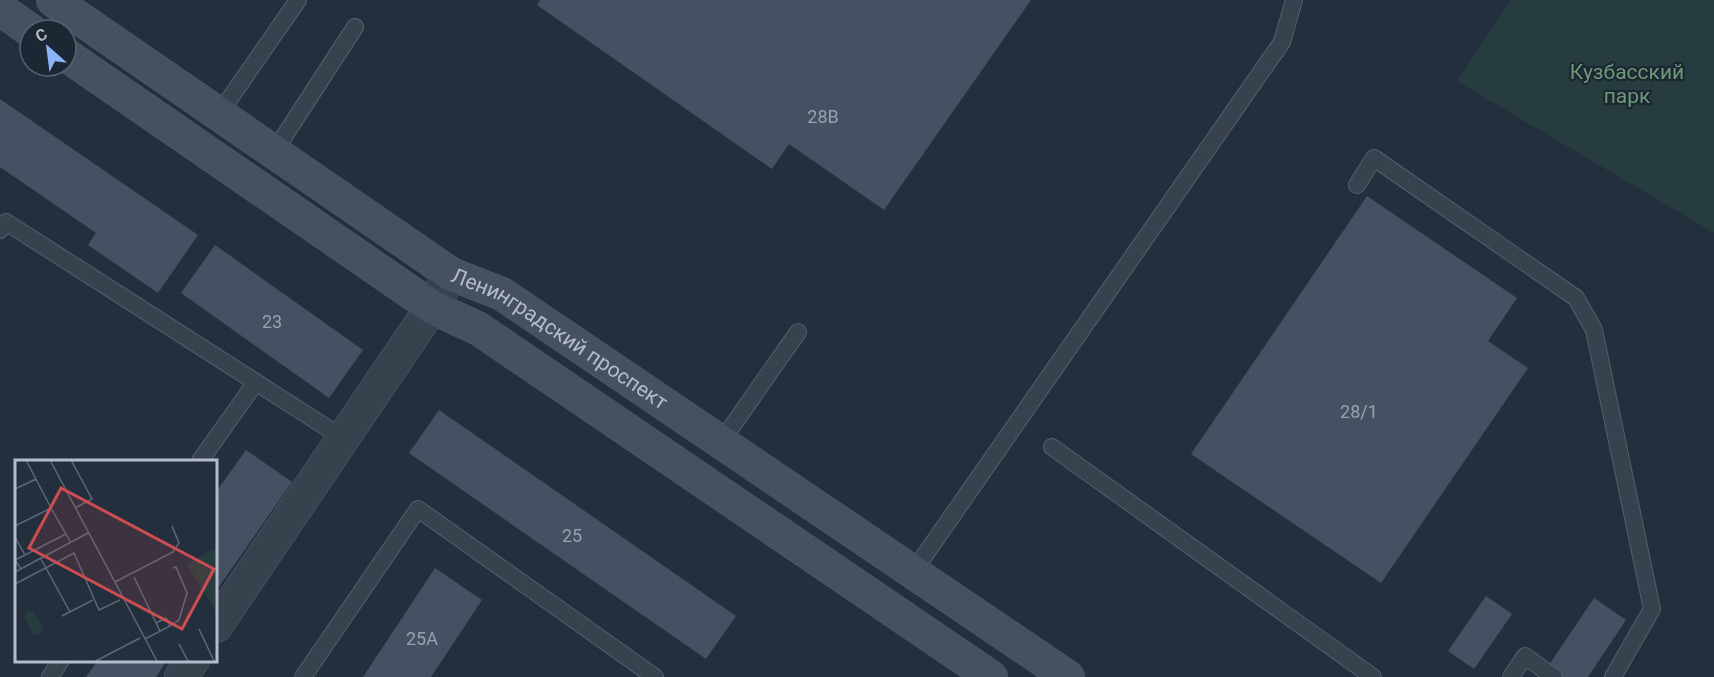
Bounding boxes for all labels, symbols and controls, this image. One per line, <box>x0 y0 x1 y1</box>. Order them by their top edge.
north arrow <box>18 18 78 78</box>
text: С <box>32 24 50 46</box>
park label: Кузбасский парк <box>1570 60 1684 108</box>
house number: 28В <box>807 106 839 127</box>
street label: Ленинградский проспект <box>448 263 672 415</box>
house number: 23 <box>262 311 282 332</box>
house number: 28/1 <box>1340 401 1378 422</box>
inset map <box>15 460 218 662</box>
house number: 25 <box>562 525 582 546</box>
house number: 25А <box>406 628 438 649</box>

